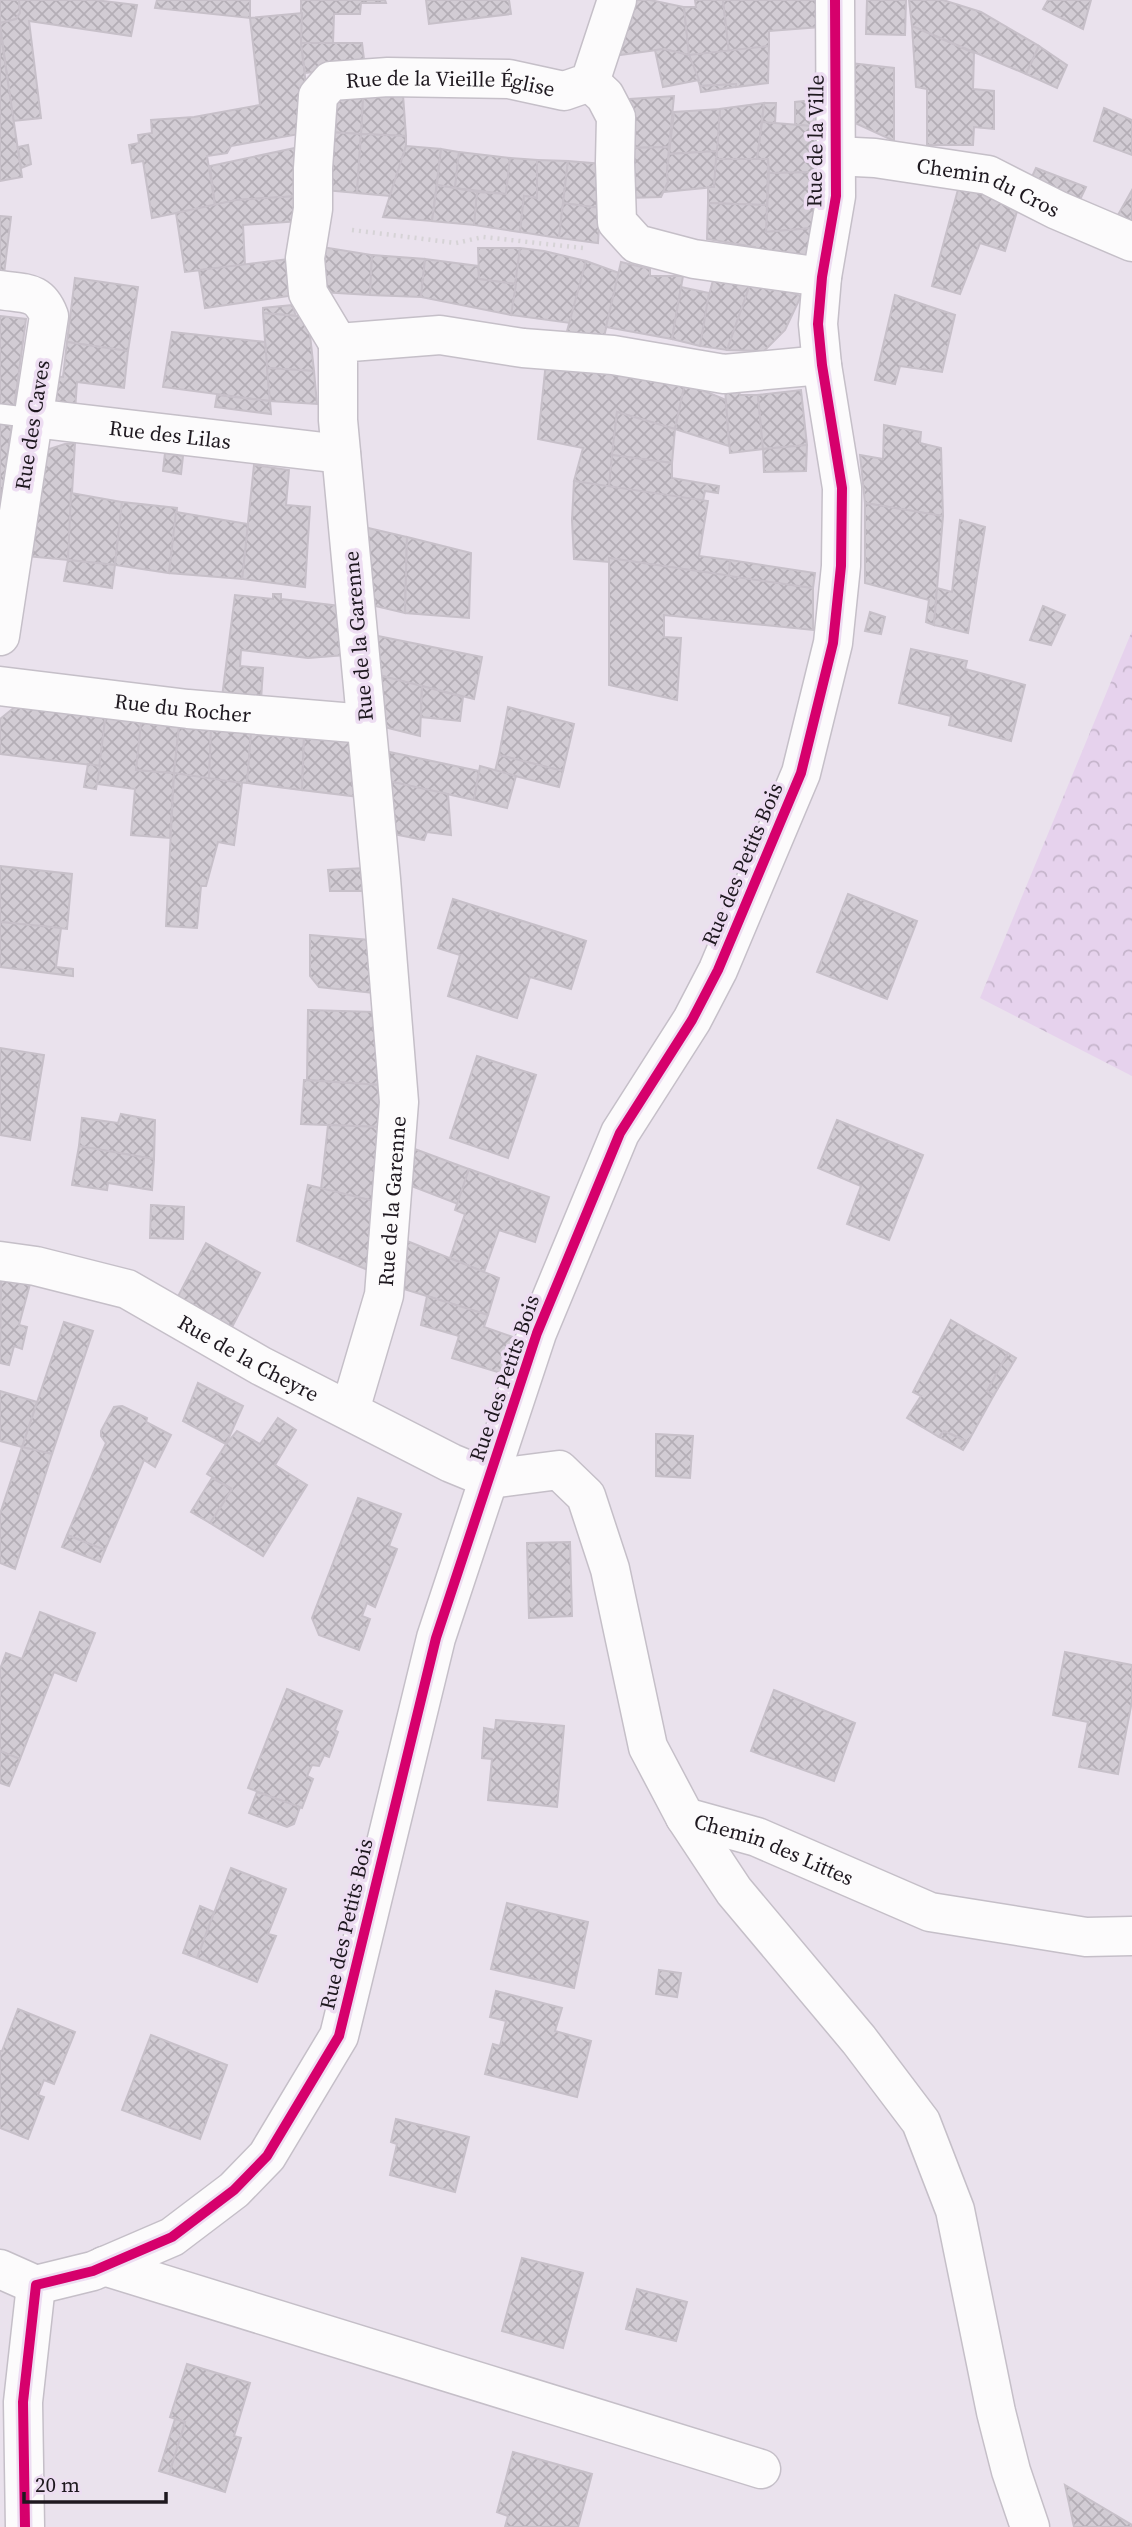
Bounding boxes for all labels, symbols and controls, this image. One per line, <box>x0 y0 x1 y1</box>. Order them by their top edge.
street label: Rue de la Vieille Église <box>345 62 558 103</box>
street label: Rue de la Ville <box>799 74 831 208</box>
street label: Chemin du Cros <box>915 150 1065 224</box>
street label: Rue des Caves <box>7 358 57 492</box>
street label: Rue des Lilas <box>108 413 233 456</box>
street label: Rue de la Garenne <box>336 550 380 722</box>
street label: Rue du Rocher <box>113 686 252 729</box>
street label: Rue des Petits Bois <box>695 778 789 950</box>
street label: Rue de la Garenne <box>370 1115 412 1288</box>
street label: Rue des Petits Bois <box>462 1291 546 1465</box>
street label: Rue de la Cheyre <box>173 1307 324 1408</box>
street label: Chemin des Littes <box>691 1806 858 1892</box>
street label: Rue des Petits Bois <box>312 1836 380 2012</box>
scale bar <box>24 2460 166 2504</box>
text: 20 m <box>35 2470 80 2499</box>

